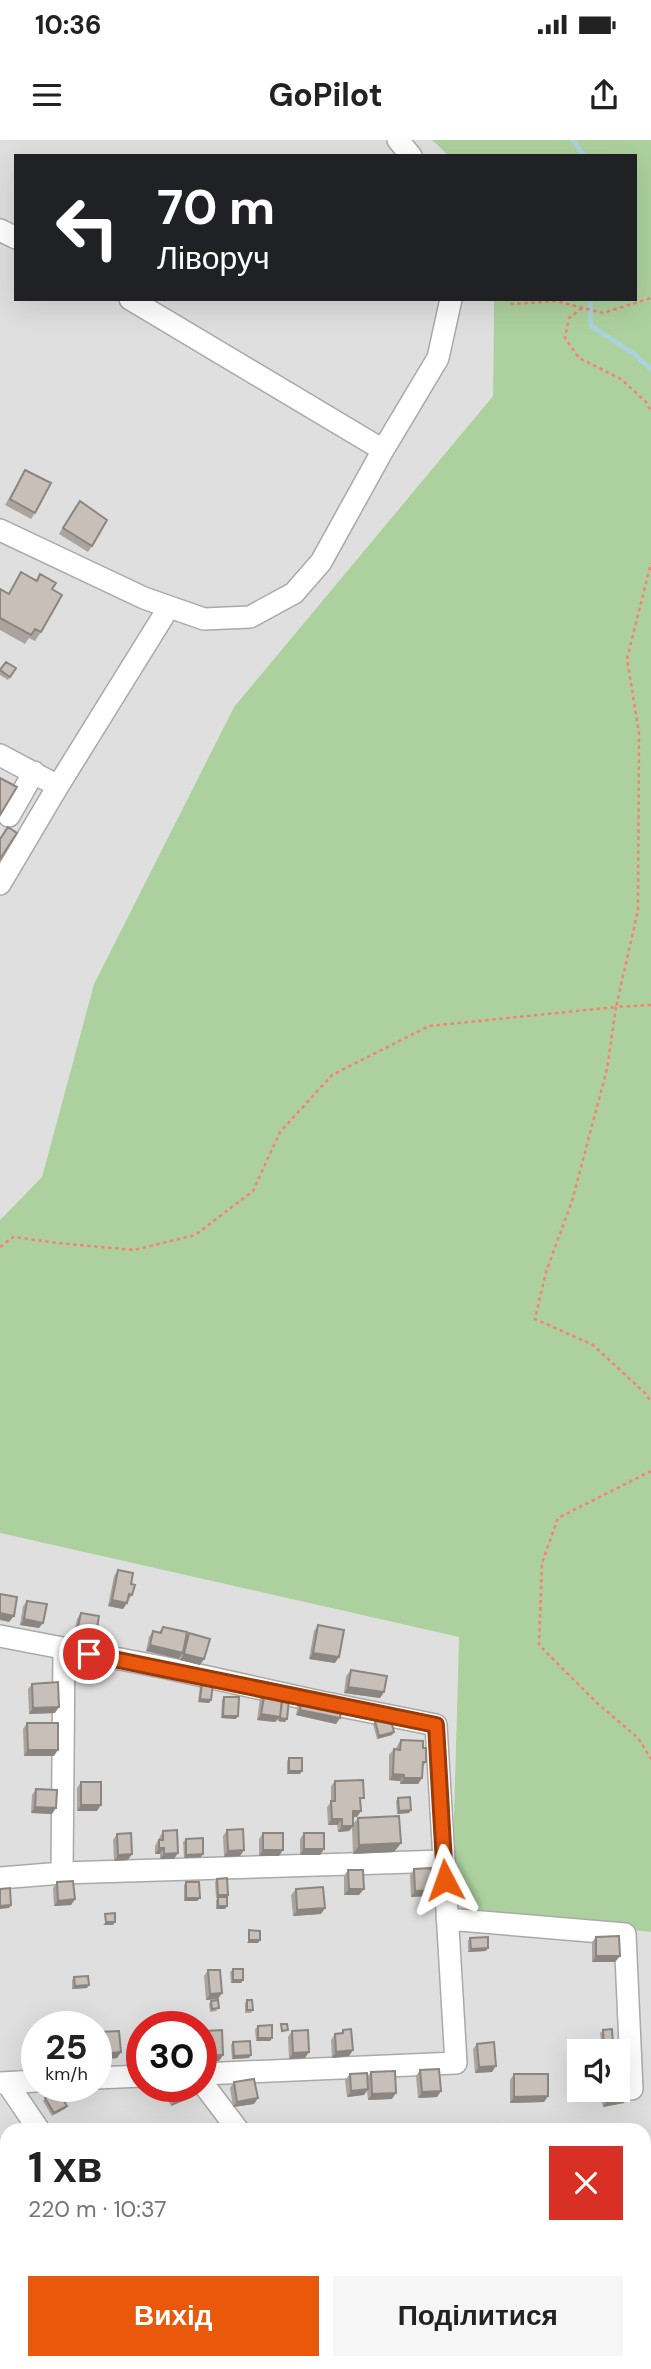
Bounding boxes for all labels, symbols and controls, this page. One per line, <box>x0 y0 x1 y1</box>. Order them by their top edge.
text: 10:36 <box>35 8 102 42</box>
text: GoPilot <box>268 74 383 116</box>
icon: menu <box>28 76 66 114</box>
icon: share <box>585 76 623 114</box>
text: 70 m <box>157 175 275 239</box>
icon: left <box>42 182 133 273</box>
text: Ліворуч <box>157 237 270 279</box>
pin <box>59 1624 119 1684</box>
icon: arrive <box>70 1635 108 1673</box>
position arrow <box>408 1843 482 1917</box>
speed limit sign: 30 <box>126 2011 217 2102</box>
text: 25 <box>46 2024 87 2070</box>
map controls <box>567 2039 630 2102</box>
button: sound <box>567 2039 630 2102</box>
text: km/h <box>45 2062 88 2086</box>
text: 1 хв <box>28 2140 102 2195</box>
button: close <box>549 2146 623 2220</box>
text: 220 m · 10:37 <box>28 2194 166 2224</box>
button: Вихід <box>28 2276 319 2356</box>
button: Поділитися <box>333 2276 623 2356</box>

